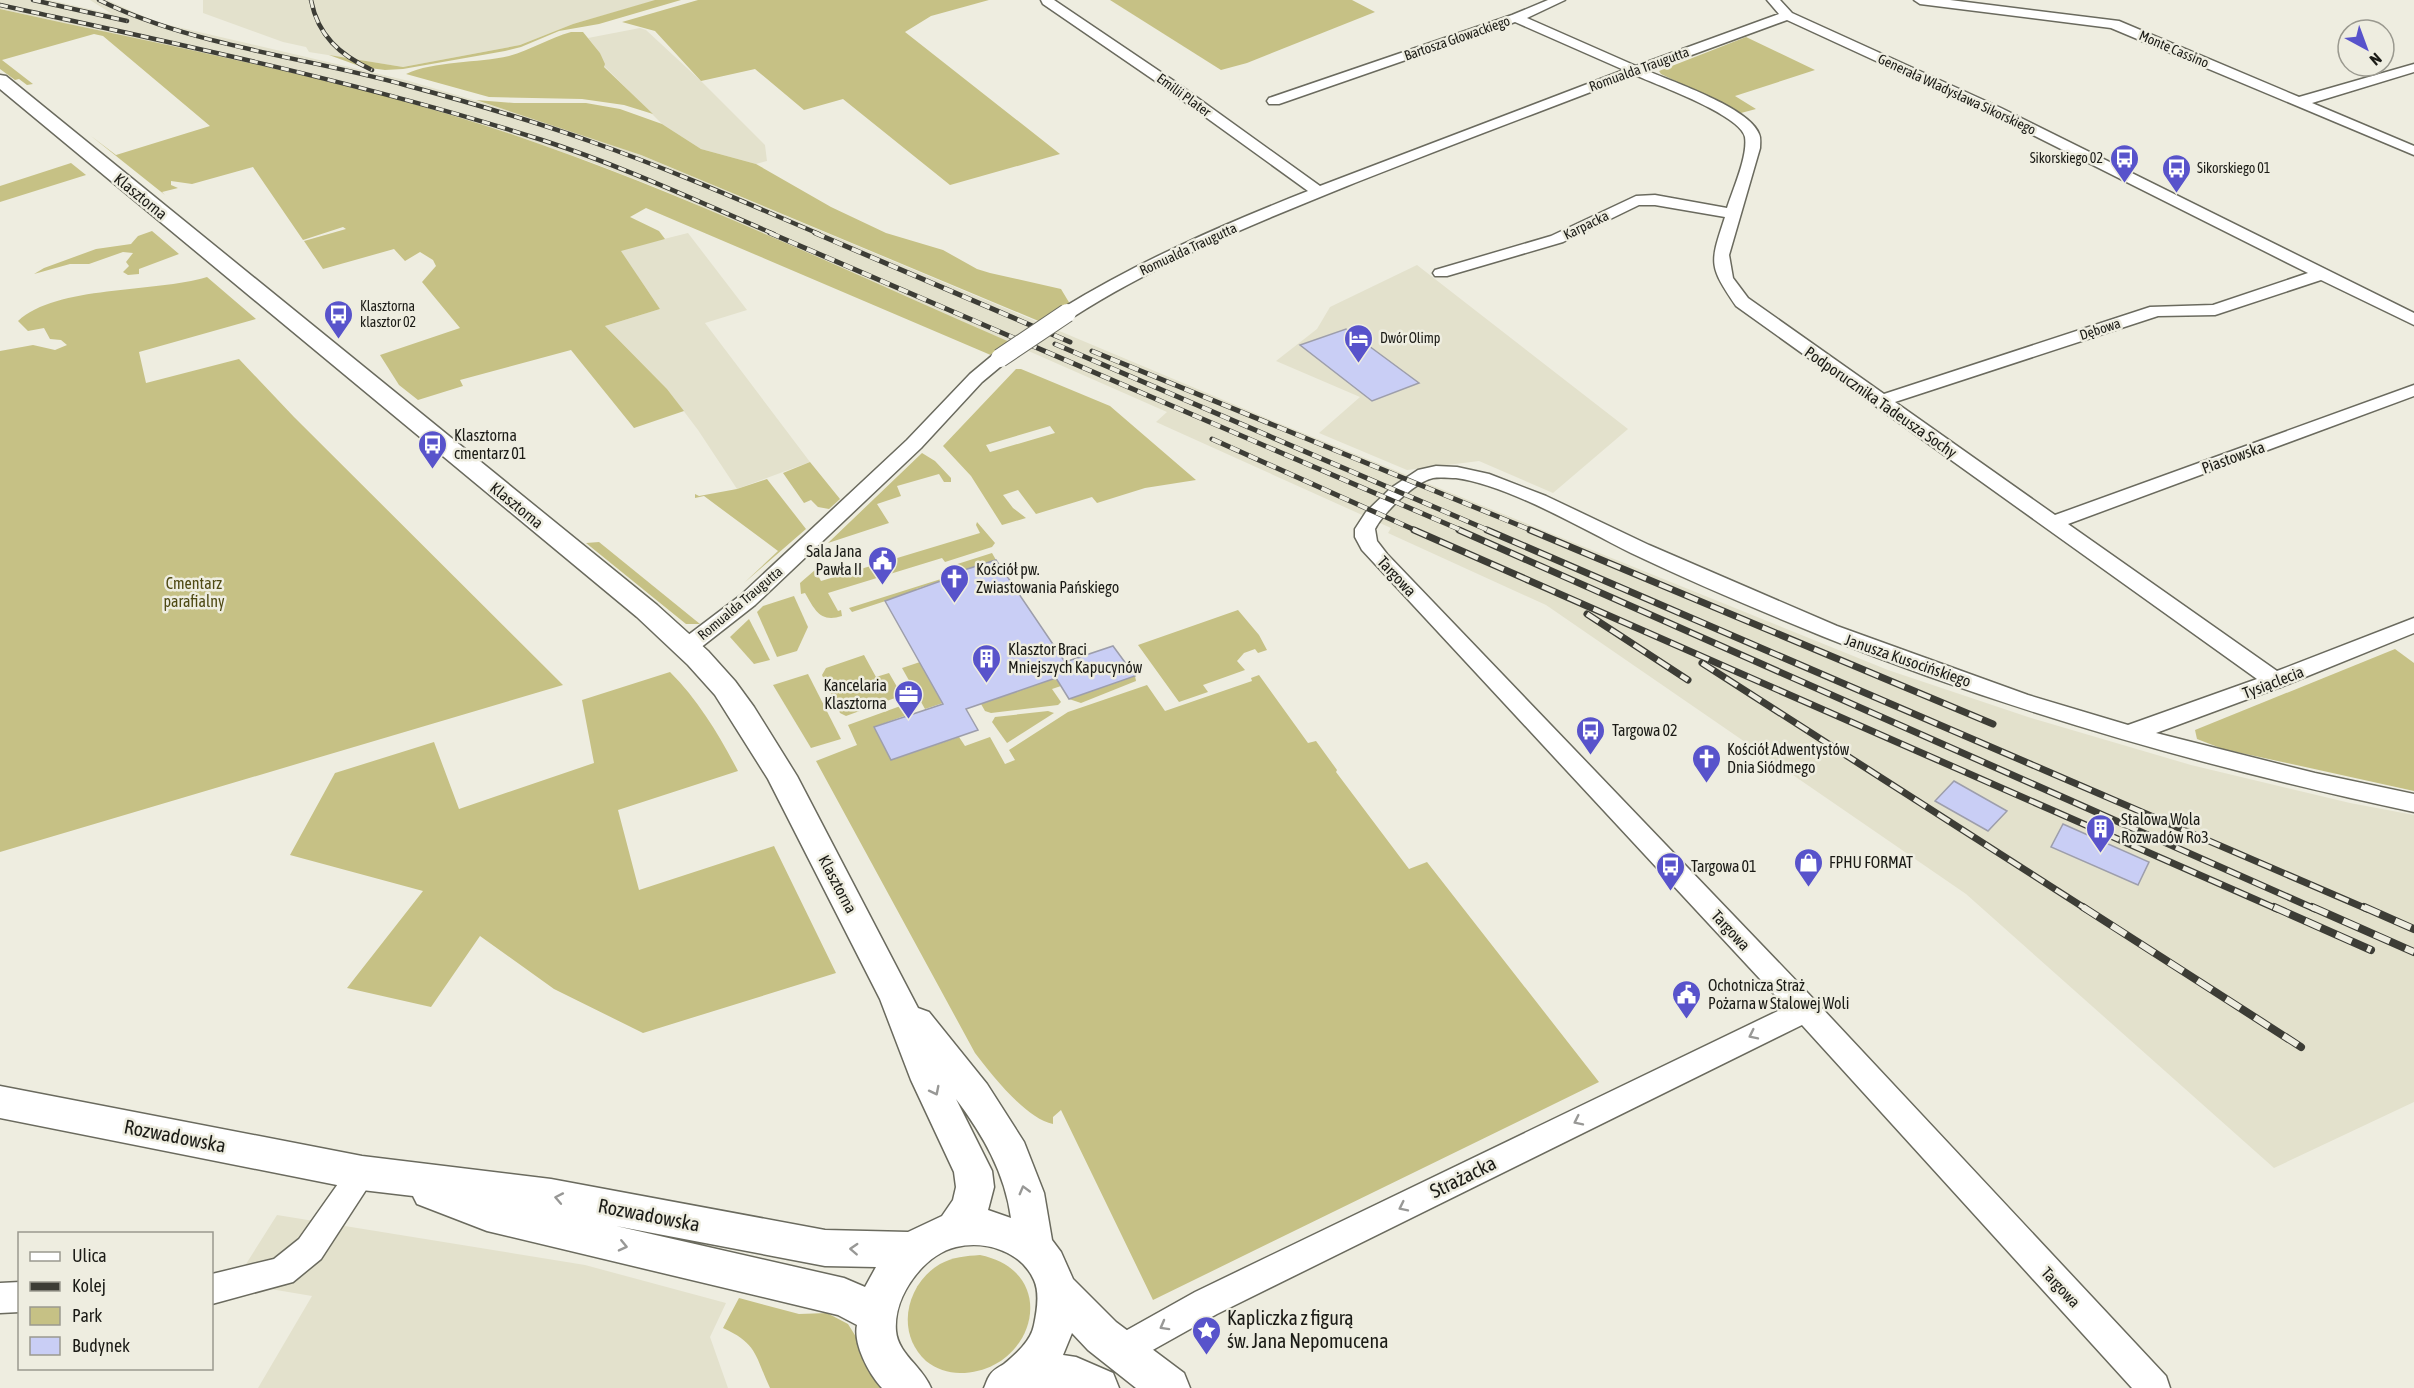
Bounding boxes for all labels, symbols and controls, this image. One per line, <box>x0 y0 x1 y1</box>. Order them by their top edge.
street label: Bartosza Głowackiego <box>1402 12 1512 64</box>
north arrow <box>2336 18 2396 78</box>
street label: Monte Cassino <box>2137 27 2211 71</box>
street label: Romualda Traugutta <box>1587 43 1691 95</box>
text: N <box>2366 49 2385 69</box>
street label: Generała Władysława Sikorskiego <box>1876 50 2038 138</box>
street label: Emilii Plater <box>1154 70 1215 120</box>
bus stop icon: Sikorskiego 02 <box>2108 142 2140 184</box>
place label: Sikorskiego 02 <box>2030 150 2103 166</box>
bus stop icon: Sikorskiego 01 <box>2160 152 2192 194</box>
place label: Sikorskiego 01 <box>2197 160 2270 176</box>
street label: Klasztorna <box>111 169 171 223</box>
street label: Karpacka <box>1561 207 1611 243</box>
street label: Romualda Traugutta <box>1137 219 1239 279</box>
bus stop icon: Klasztorna klasztor 02 <box>323 298 355 340</box>
place label: Klasztorna klasztor 02 <box>360 298 416 330</box>
street label: Dębowa <box>2078 315 2122 343</box>
hotel icon: Dwór Olimp <box>1343 322 1375 364</box>
place label: Dwór Olimp <box>1380 330 1441 346</box>
street label: Podporucznika Tadeusza Sochy <box>1801 343 1961 463</box>
place label: Klasztorna cmentarz 01 <box>454 426 526 462</box>
bus stop icon: Klasztorna cmentarz 01 <box>417 428 449 470</box>
street label: Piastowska <box>2199 437 2267 477</box>
street label: Klasztorna <box>487 478 547 532</box>
place label: Sala Jana Pawła II <box>806 542 862 578</box>
public building icon: Sala Jana Pawła II <box>867 544 899 586</box>
street label: Targowa <box>1373 552 1420 600</box>
place label: Kościół pw. Zwiastowania Pańskiego <box>976 560 1119 597</box>
church icon: Kościół pw. Zwiastowania Pańskiego <box>939 562 971 604</box>
street label: Romualda Traugutta <box>695 563 785 643</box>
park label: Cmentarz parafialny <box>164 574 225 611</box>
street label: Janusza Kusocińskiego <box>1842 630 1973 691</box>
place label: Klasztor Braci Mniejszych Kapucynów <box>1008 640 1143 677</box>
building icon: Klasztor Braci Mniejszych Kapucynów <box>971 642 1003 684</box>
street label: Tysiąclecia <box>2240 662 2306 703</box>
place label: Kancelaria Klasztorna <box>824 676 887 712</box>
office icon: Kancelaria Klasztorna <box>892 678 924 720</box>
bus stop icon: Targowa 02 <box>1575 714 1607 756</box>
place label: Targowa 02 <box>1612 721 1678 740</box>
place label: Kościół Adwentystów Dnia Siódmego <box>1727 740 1850 777</box>
church icon: Kościół Adwentystów Dnia Siódmego <box>1690 742 1722 784</box>
place label: Stalowa Wola Rozwadów Ro3 <box>2121 810 2209 846</box>
building icon: Stalowa Wola Rozwadów Ro3 <box>2084 812 2116 854</box>
shop icon: FPHU FORMAT <box>1792 846 1824 888</box>
bus stop icon: Targowa 01 <box>1654 850 1686 892</box>
street label: Klasztorna <box>815 852 861 916</box>
place label: FPHU FORMAT <box>1829 853 1913 871</box>
place label: Targowa 01 <box>1691 857 1757 876</box>
street label: Targowa <box>1707 906 1754 954</box>
place label: Ochotnicza Straż Pożarna w Stalowej Woli <box>1708 976 1849 1013</box>
public building icon: Ochotnicza Straż Pożarna w Stalowej Woli <box>1671 978 1703 1020</box>
one-way arrow <box>1749 1028 1760 1040</box>
one-way arrow <box>927 1085 939 1096</box>
street label: Rozwadowska <box>122 1114 228 1157</box>
one-way arrow <box>1574 1114 1585 1125</box>
street label: Strażacka <box>1426 1151 1500 1202</box>
one-way arrow <box>1019 1185 1031 1196</box>
one-way arrow <box>555 1192 565 1205</box>
street label: Rozwadowska <box>596 1193 702 1236</box>
one-way arrow <box>1398 1199 1409 1211</box>
legend <box>18 1232 213 1370</box>
one-way arrow <box>617 1238 627 1251</box>
one-way arrow <box>850 1243 859 1256</box>
text: Ulica <box>72 1245 107 1266</box>
street label: Targowa <box>2037 1263 2084 1311</box>
text: Kolej <box>72 1275 106 1296</box>
text: Park <box>72 1305 102 1326</box>
place label: Kapliczka z figurą św. Jana Nepomucena <box>1227 1306 1388 1352</box>
place icon: Kapliczka z figurą św. Jana Nepomucena <box>1190 1314 1222 1356</box>
one-way arrow <box>1160 1319 1170 1330</box>
text: Budynek <box>72 1335 130 1356</box>

